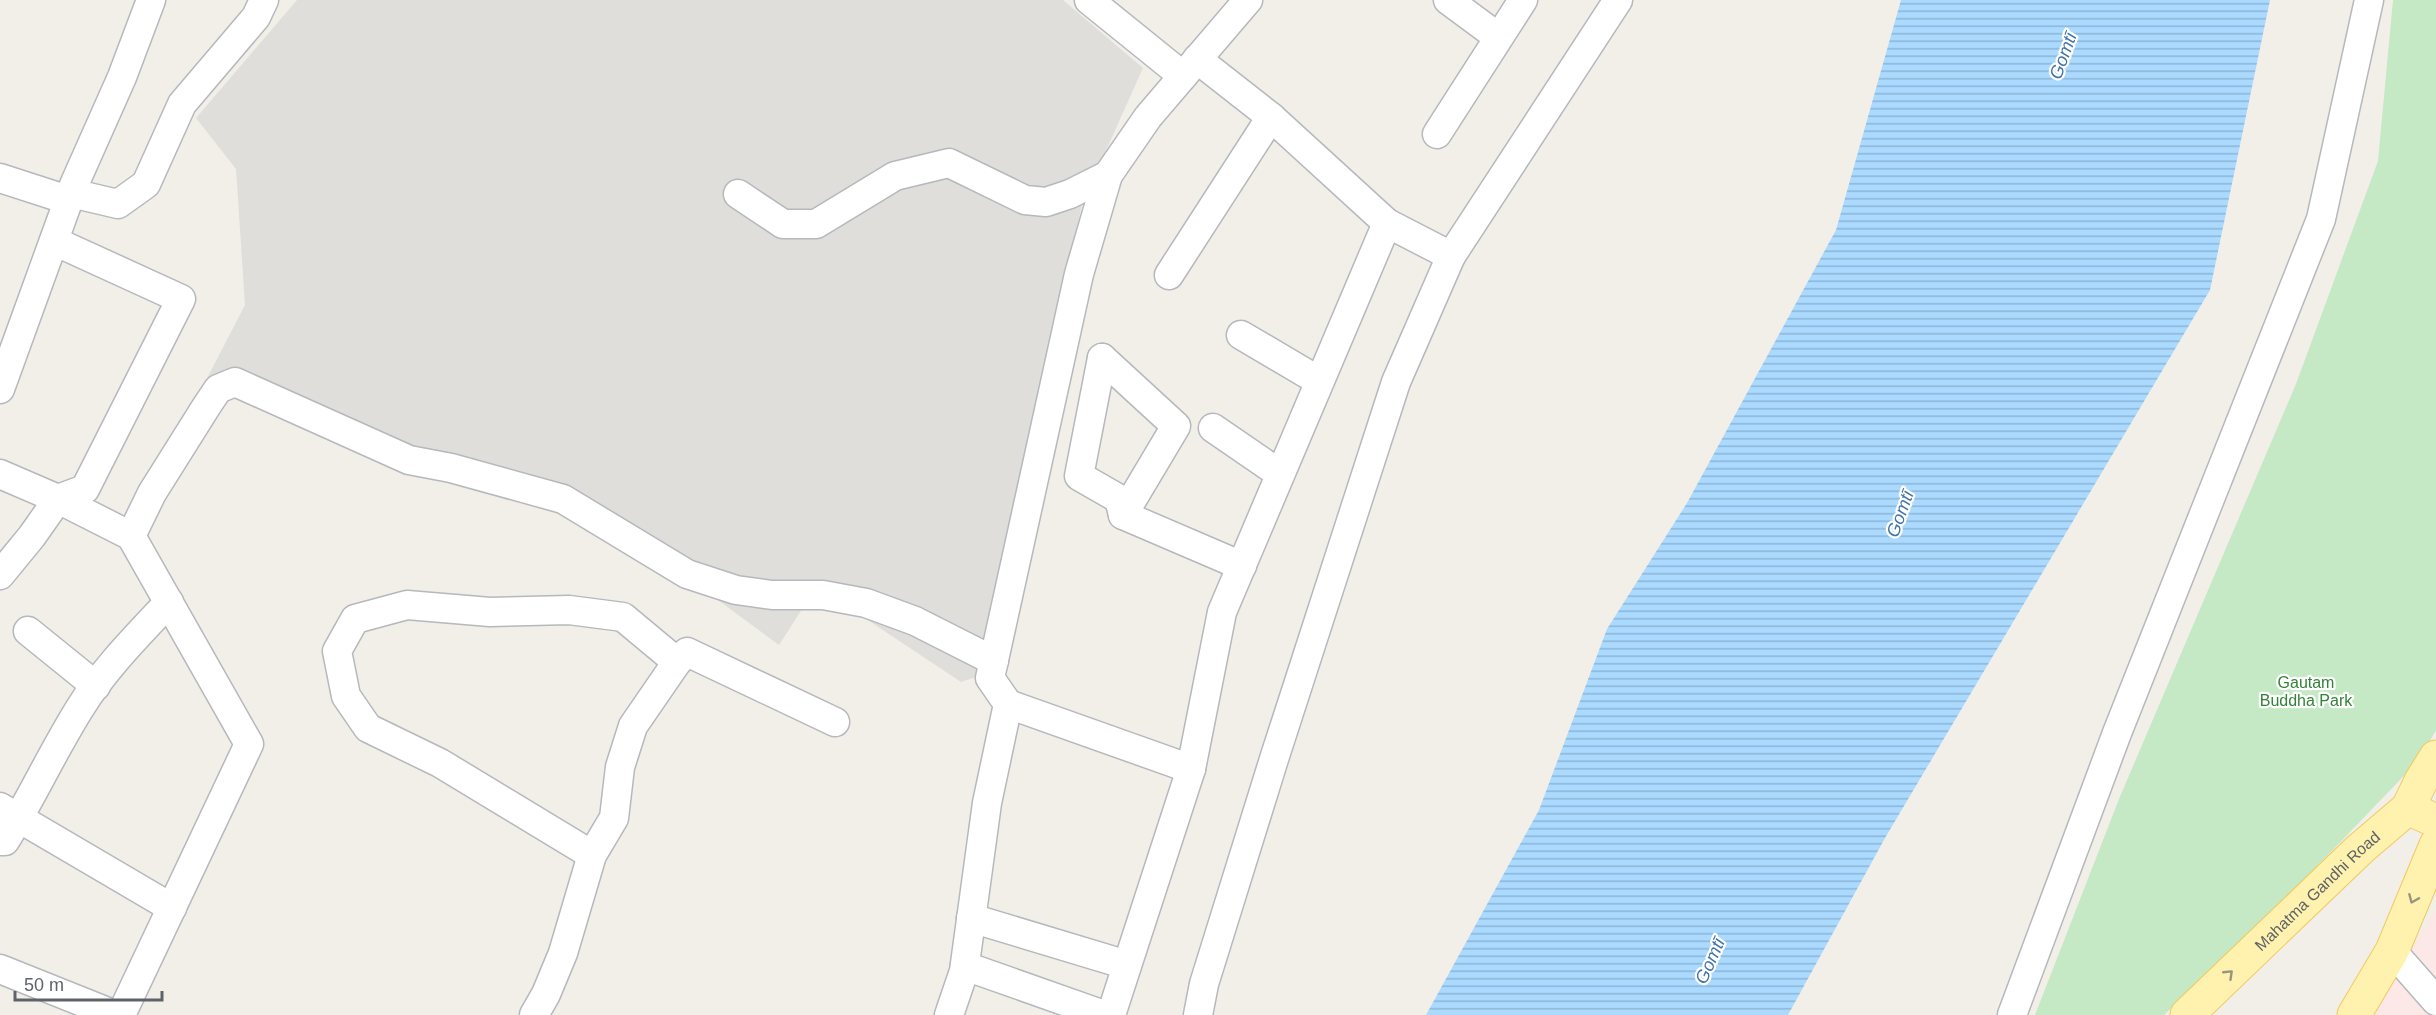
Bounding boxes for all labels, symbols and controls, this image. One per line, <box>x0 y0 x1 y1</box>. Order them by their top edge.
water label: Gomtī <box>2045 28 2081 82</box>
water label: Gomtī <box>1882 486 1918 540</box>
park label: Gautam Buddha Park <box>2260 674 2353 709</box>
street label: Mahatma Gandhi Road <box>2252 828 2383 954</box>
one-way arrow <box>2409 893 2421 904</box>
water label: Gomtī <box>1691 933 1730 987</box>
scale bar <box>15 964 162 1002</box>
one-way arrow <box>2222 971 2233 982</box>
text: 50 m <box>24 975 64 995</box>

